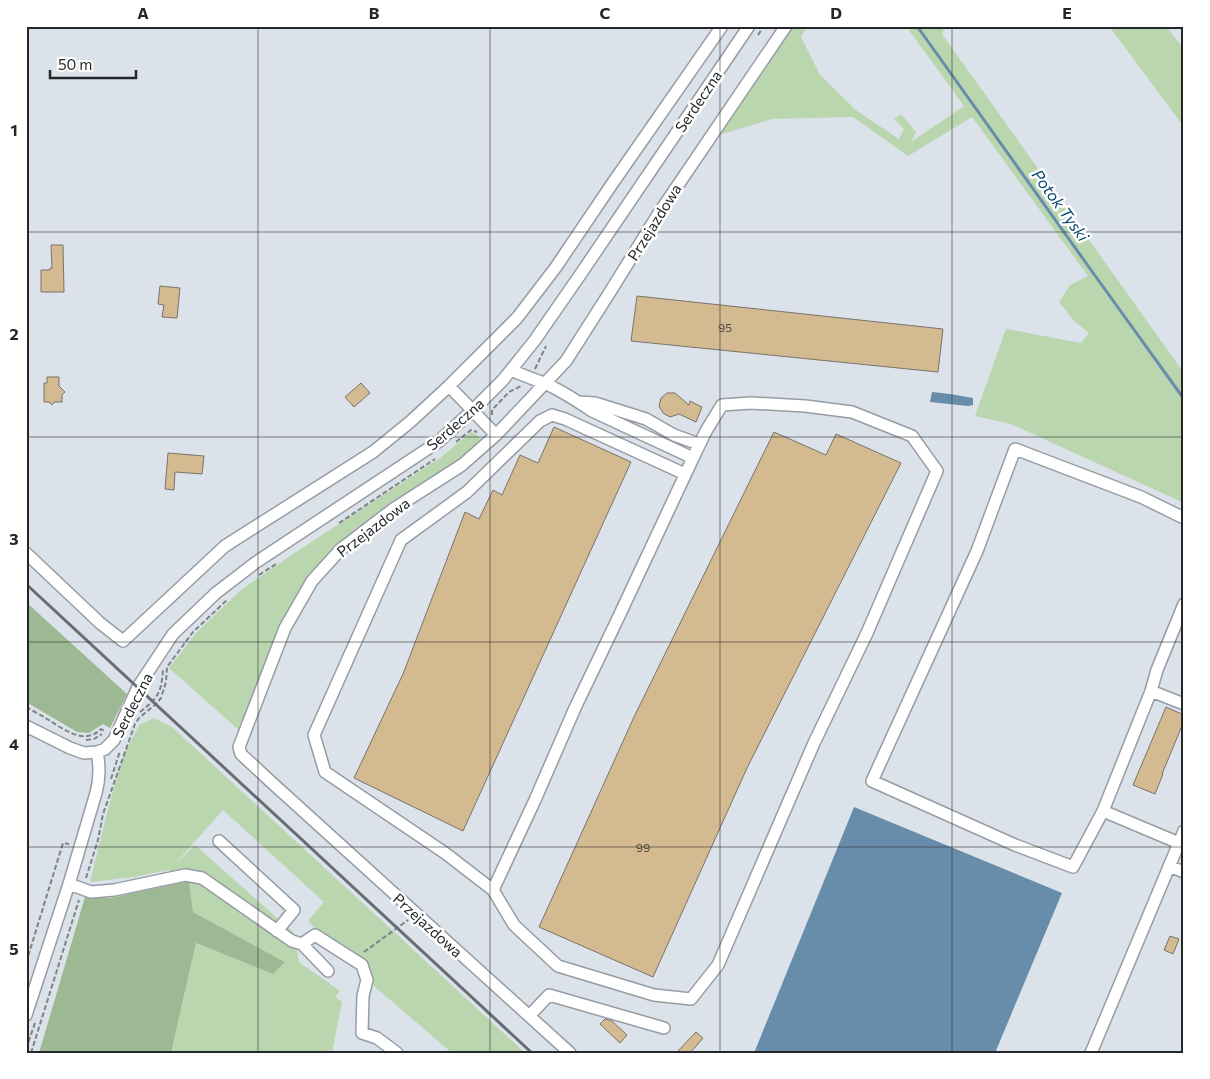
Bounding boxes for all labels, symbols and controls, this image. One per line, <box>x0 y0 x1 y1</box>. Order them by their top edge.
text: A <box>137 3 149 22</box>
text: B <box>369 3 380 22</box>
text: C <box>600 3 611 22</box>
text: D <box>830 3 842 22</box>
text: E <box>1062 3 1072 22</box>
scale bar <box>50 48 136 80</box>
text: 50 m <box>58 55 92 73</box>
street label: Serdeczna <box>671 67 725 135</box>
text: 1 <box>10 120 18 139</box>
water label: Potok Tyski <box>1029 165 1094 245</box>
street label: Przejazdowa <box>623 180 685 264</box>
house number: 95 <box>718 320 732 334</box>
text: 2 <box>9 324 19 343</box>
street label: Serdeczna <box>423 394 487 454</box>
street label: Przejazdowa <box>333 494 413 560</box>
text: 3 <box>9 529 19 548</box>
street label: Serdeczna <box>108 670 156 740</box>
text: 4 <box>9 734 19 753</box>
house number: 99 <box>636 840 650 854</box>
street label: Przejazdowa <box>390 889 466 961</box>
text: 5 <box>9 939 19 958</box>

